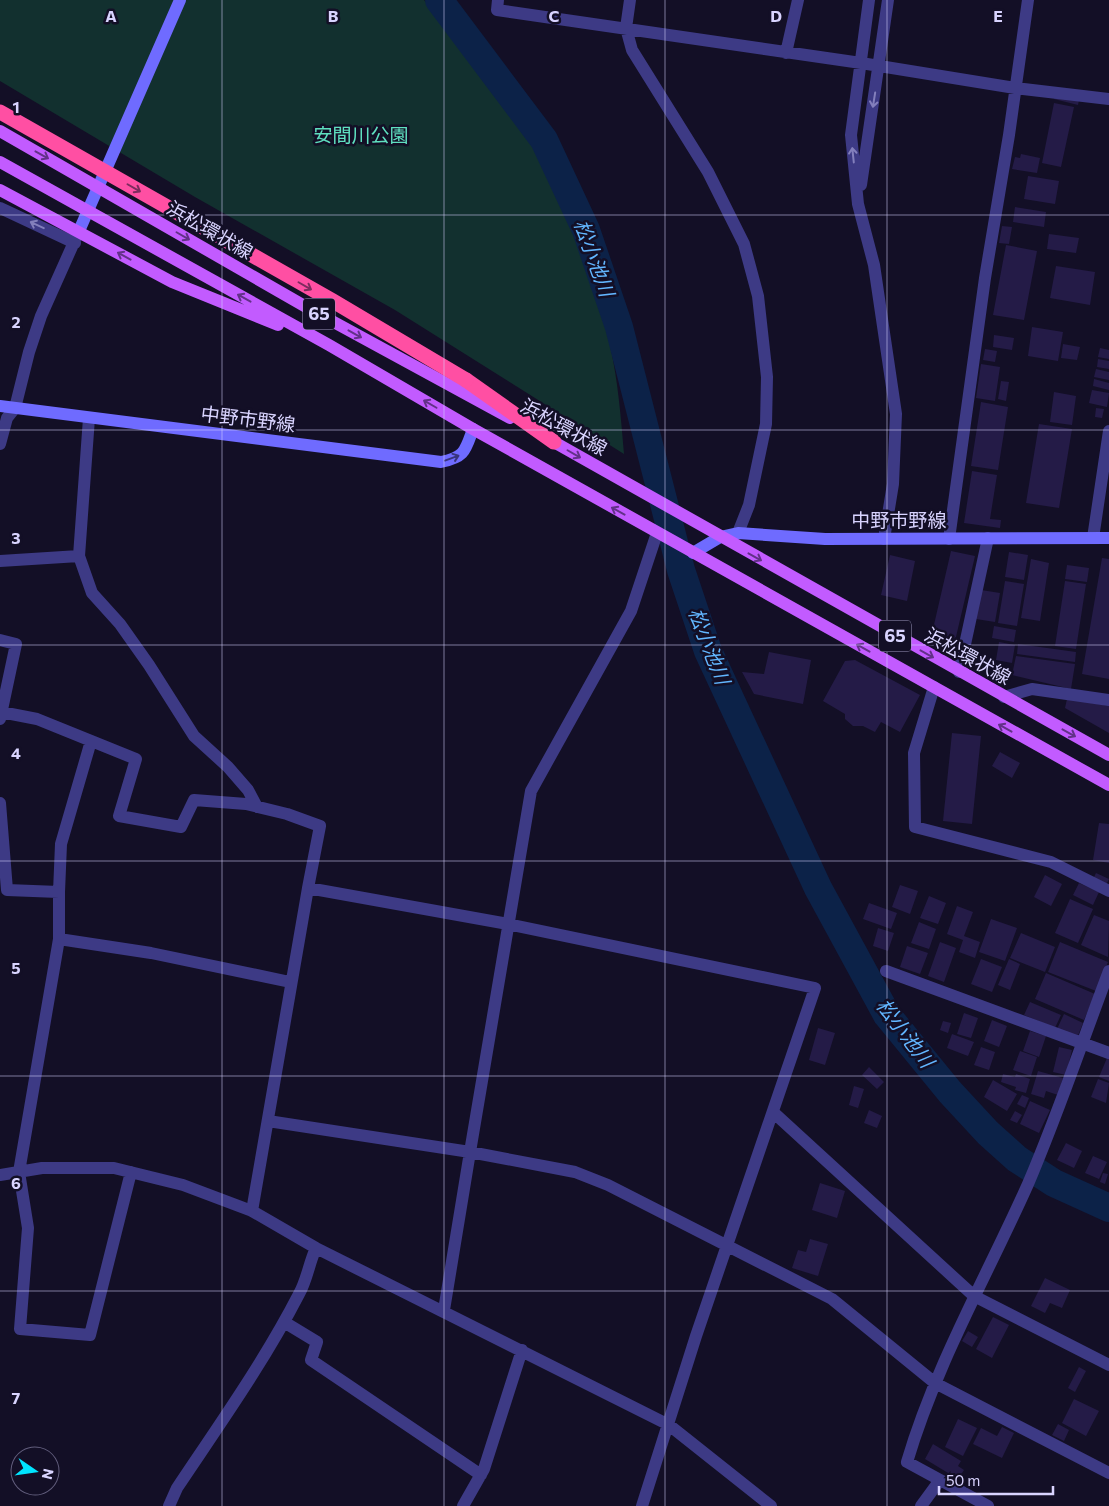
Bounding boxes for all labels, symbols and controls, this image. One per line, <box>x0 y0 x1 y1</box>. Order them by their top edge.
text: A <box>105 6 117 25</box>
text: B <box>328 6 339 25</box>
text: C <box>549 6 560 25</box>
text: D <box>770 6 782 25</box>
text: E <box>993 6 1003 25</box>
one-way arrow <box>869 92 879 108</box>
text: 1 <box>12 97 20 116</box>
park label: 安間川公園 <box>313 123 409 146</box>
one-way arrow <box>848 148 858 164</box>
one-way arrow <box>35 150 50 160</box>
one-way arrow <box>126 183 140 193</box>
street label: 浜松環状線 <box>163 196 257 263</box>
water label: 松小池川 <box>570 216 621 301</box>
one-way arrow <box>30 220 45 230</box>
one-way arrow <box>176 231 190 241</box>
one-way arrow <box>117 251 132 261</box>
one-way arrow <box>298 281 312 291</box>
one-way arrow <box>236 293 251 303</box>
road number: 65 <box>303 298 335 329</box>
text: 2 <box>11 312 21 331</box>
one-way arrow <box>347 329 362 339</box>
street label: 浜松環状線 <box>517 393 611 460</box>
one-way arrow <box>424 399 438 409</box>
street label: 中野市野線 <box>200 401 297 436</box>
one-way arrow <box>567 449 581 459</box>
one-way arrow <box>444 453 459 462</box>
one-way arrow <box>612 506 626 516</box>
street label: 中野市野線 <box>851 508 947 531</box>
text: 3 <box>11 528 21 547</box>
one-way arrow <box>748 552 763 562</box>
water label: 松小池川 <box>684 604 736 689</box>
road number: 65 <box>879 620 911 652</box>
street label: 浜松環状線 <box>921 622 1015 689</box>
one-way arrow <box>857 643 871 653</box>
one-way arrow <box>920 649 935 659</box>
one-way arrow <box>999 722 1013 732</box>
one-way arrow <box>1061 729 1076 738</box>
text: 4 <box>11 743 21 762</box>
text: 5 <box>11 958 21 977</box>
water label: 松小池川 <box>872 993 941 1073</box>
text: 6 <box>11 1173 21 1192</box>
text: 7 <box>12 1388 21 1407</box>
north arrow <box>10 1446 60 1496</box>
scale bar <box>939 1464 1053 1496</box>
text: N <box>39 1467 58 1481</box>
text: 50 m <box>946 1471 980 1489</box>

